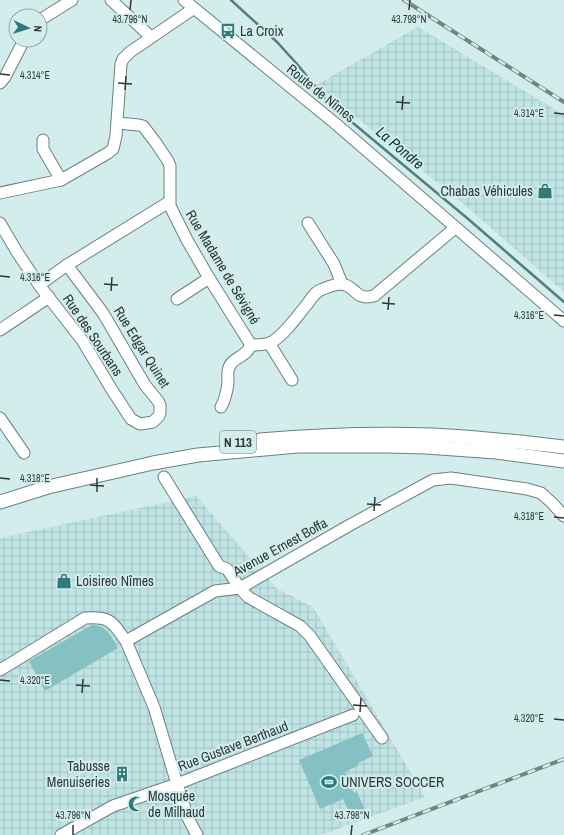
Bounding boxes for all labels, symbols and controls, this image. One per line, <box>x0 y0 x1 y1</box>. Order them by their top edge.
north arrow <box>8 8 48 48</box>
text: 43.796°N <box>113 13 148 26</box>
text: 43.798°N <box>392 13 427 26</box>
bus stop icon: La Croix <box>219 22 237 40</box>
place label: La Croix <box>240 22 284 40</box>
text: N <box>31 25 45 32</box>
street label: Route de Nîmes <box>283 60 359 126</box>
text: 4.314°E <box>20 69 50 82</box>
text: 4.314°E <box>514 107 544 120</box>
water label: La Pondre <box>372 121 429 174</box>
place label: Chabas Véhicules <box>440 182 533 200</box>
shop icon: Chabas Véhicules <box>536 182 554 200</box>
street label: Rue Madame de Sévigné <box>182 207 264 327</box>
text: 4.316°E <box>20 271 50 284</box>
street label: Rue des Sourbans <box>59 291 127 380</box>
street label: Rue Edgar Quinet <box>110 303 174 391</box>
text: 4.316°E <box>514 309 544 322</box>
road number: N 113 <box>220 431 256 453</box>
text: 4.318°E <box>20 472 50 485</box>
text: 4.318°E <box>514 510 544 523</box>
street label: Avenue Ernest Boffa <box>229 513 331 581</box>
shop icon: Loisireo Nîmes <box>55 572 73 590</box>
place label: Loisireo Nîmes <box>76 572 154 590</box>
text: 4.320°E <box>20 674 50 687</box>
text: 4.320°E <box>514 712 544 725</box>
street label: Rue Gustave Berthaud <box>175 717 291 775</box>
place label: Tabusse Menuiseries <box>47 757 110 791</box>
building icon: Tabusse Menuiseries <box>113 765 131 783</box>
sports icon: UNIVERS SOCCER <box>320 773 338 791</box>
place label: UNIVERS SOCCER <box>341 773 444 791</box>
place label: Mosquée de Milhaud <box>148 787 205 821</box>
mosque icon: Mosquée de Milhaud <box>127 795 145 813</box>
text: 43.796°N <box>56 809 91 822</box>
text: 43.798°N <box>335 809 370 822</box>

